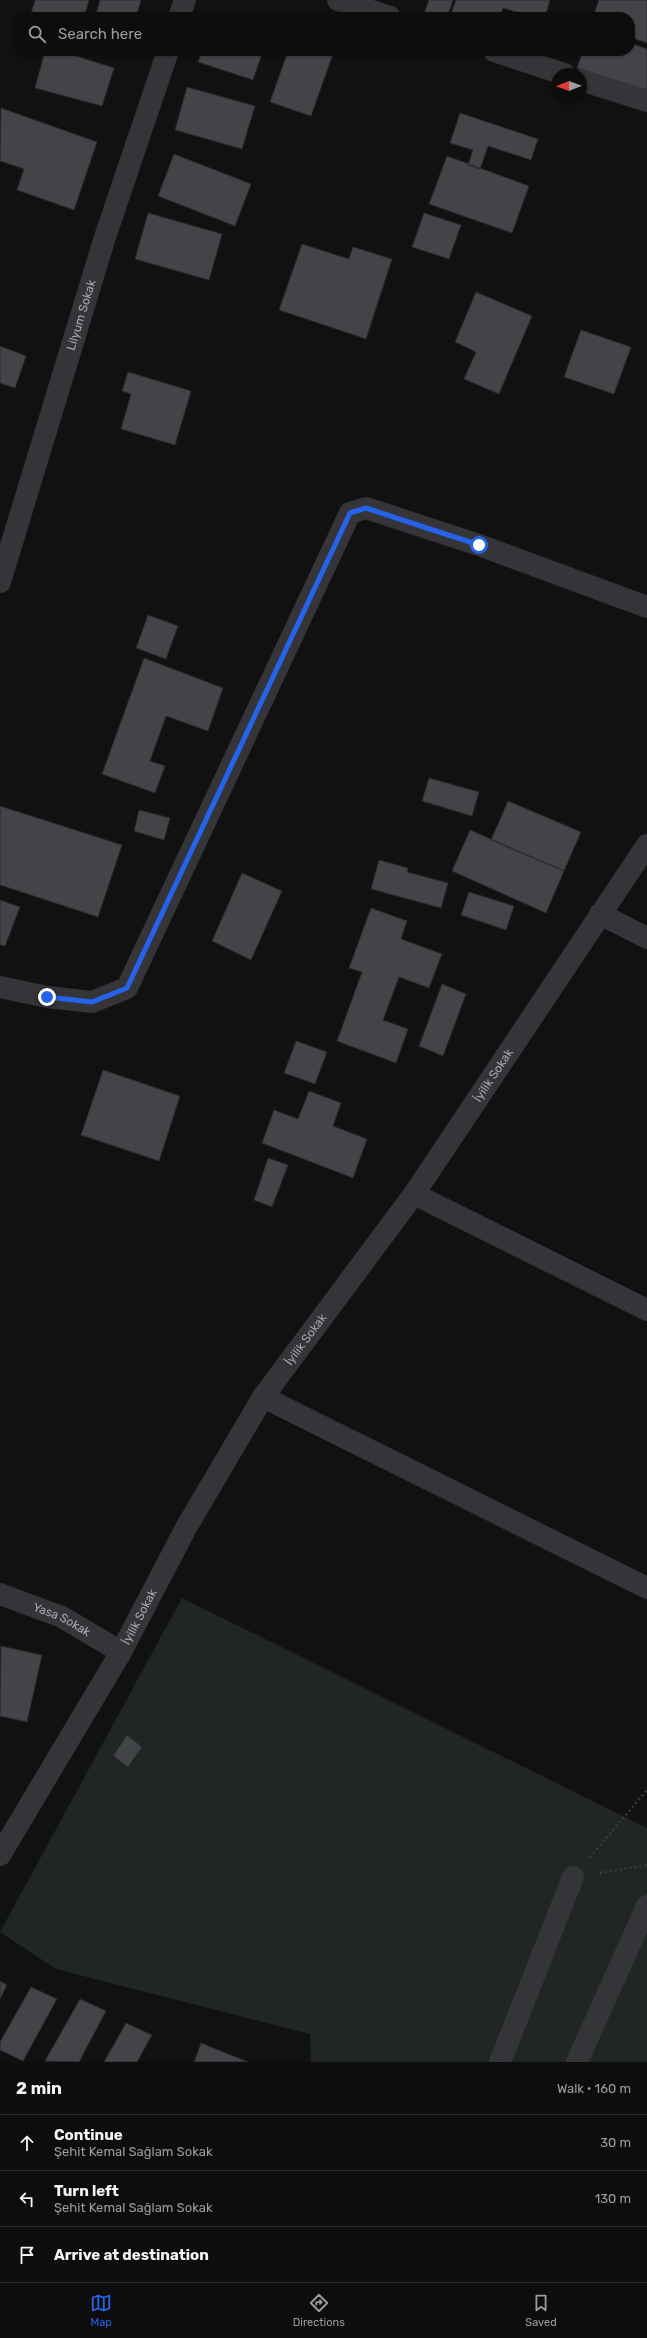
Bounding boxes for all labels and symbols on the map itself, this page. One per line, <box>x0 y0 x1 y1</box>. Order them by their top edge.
north arrow <box>551 68 587 104</box>
street label: Lilyum Sokak <box>64 277 99 352</box>
route start <box>470 536 488 554</box>
route end <box>38 988 56 1006</box>
street label: İyilik Sokak <box>470 1045 516 1105</box>
street label: İyilik Sokak <box>282 1310 330 1368</box>
street label: İyilik Sokak <box>119 1586 160 1647</box>
street label: Yasa Sokak <box>31 1600 94 1640</box>

